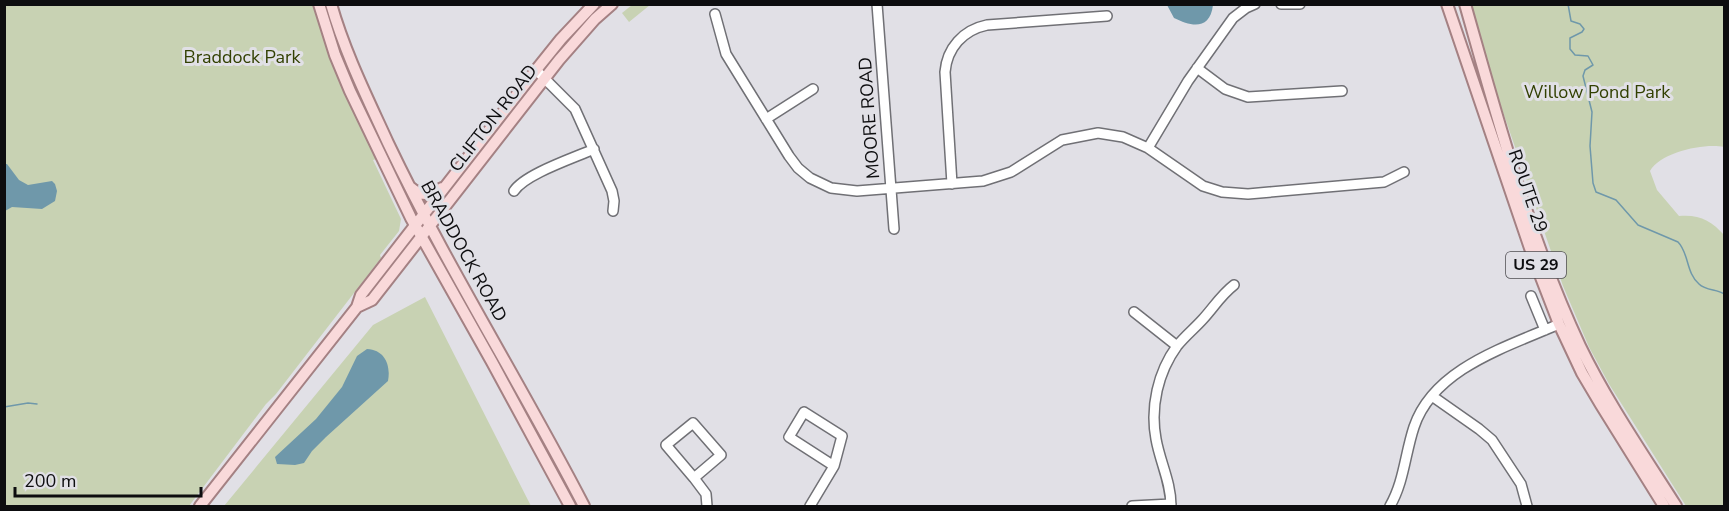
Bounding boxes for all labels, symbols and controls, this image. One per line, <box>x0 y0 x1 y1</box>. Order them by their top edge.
park label: Braddock Park <box>184 45 301 69</box>
street label: MOORE ROAD <box>853 56 885 180</box>
street label: CLIFTON ROAD <box>443 59 543 177</box>
park label: Willow Pond Park <box>1524 80 1671 104</box>
street label: ROUTE 29 <box>1503 146 1553 236</box>
street label: BRADDOCK ROAD <box>415 176 513 326</box>
road number: US 29 <box>1506 252 1566 278</box>
scale bar <box>15 460 201 498</box>
text: 200 m <box>24 469 76 493</box>

